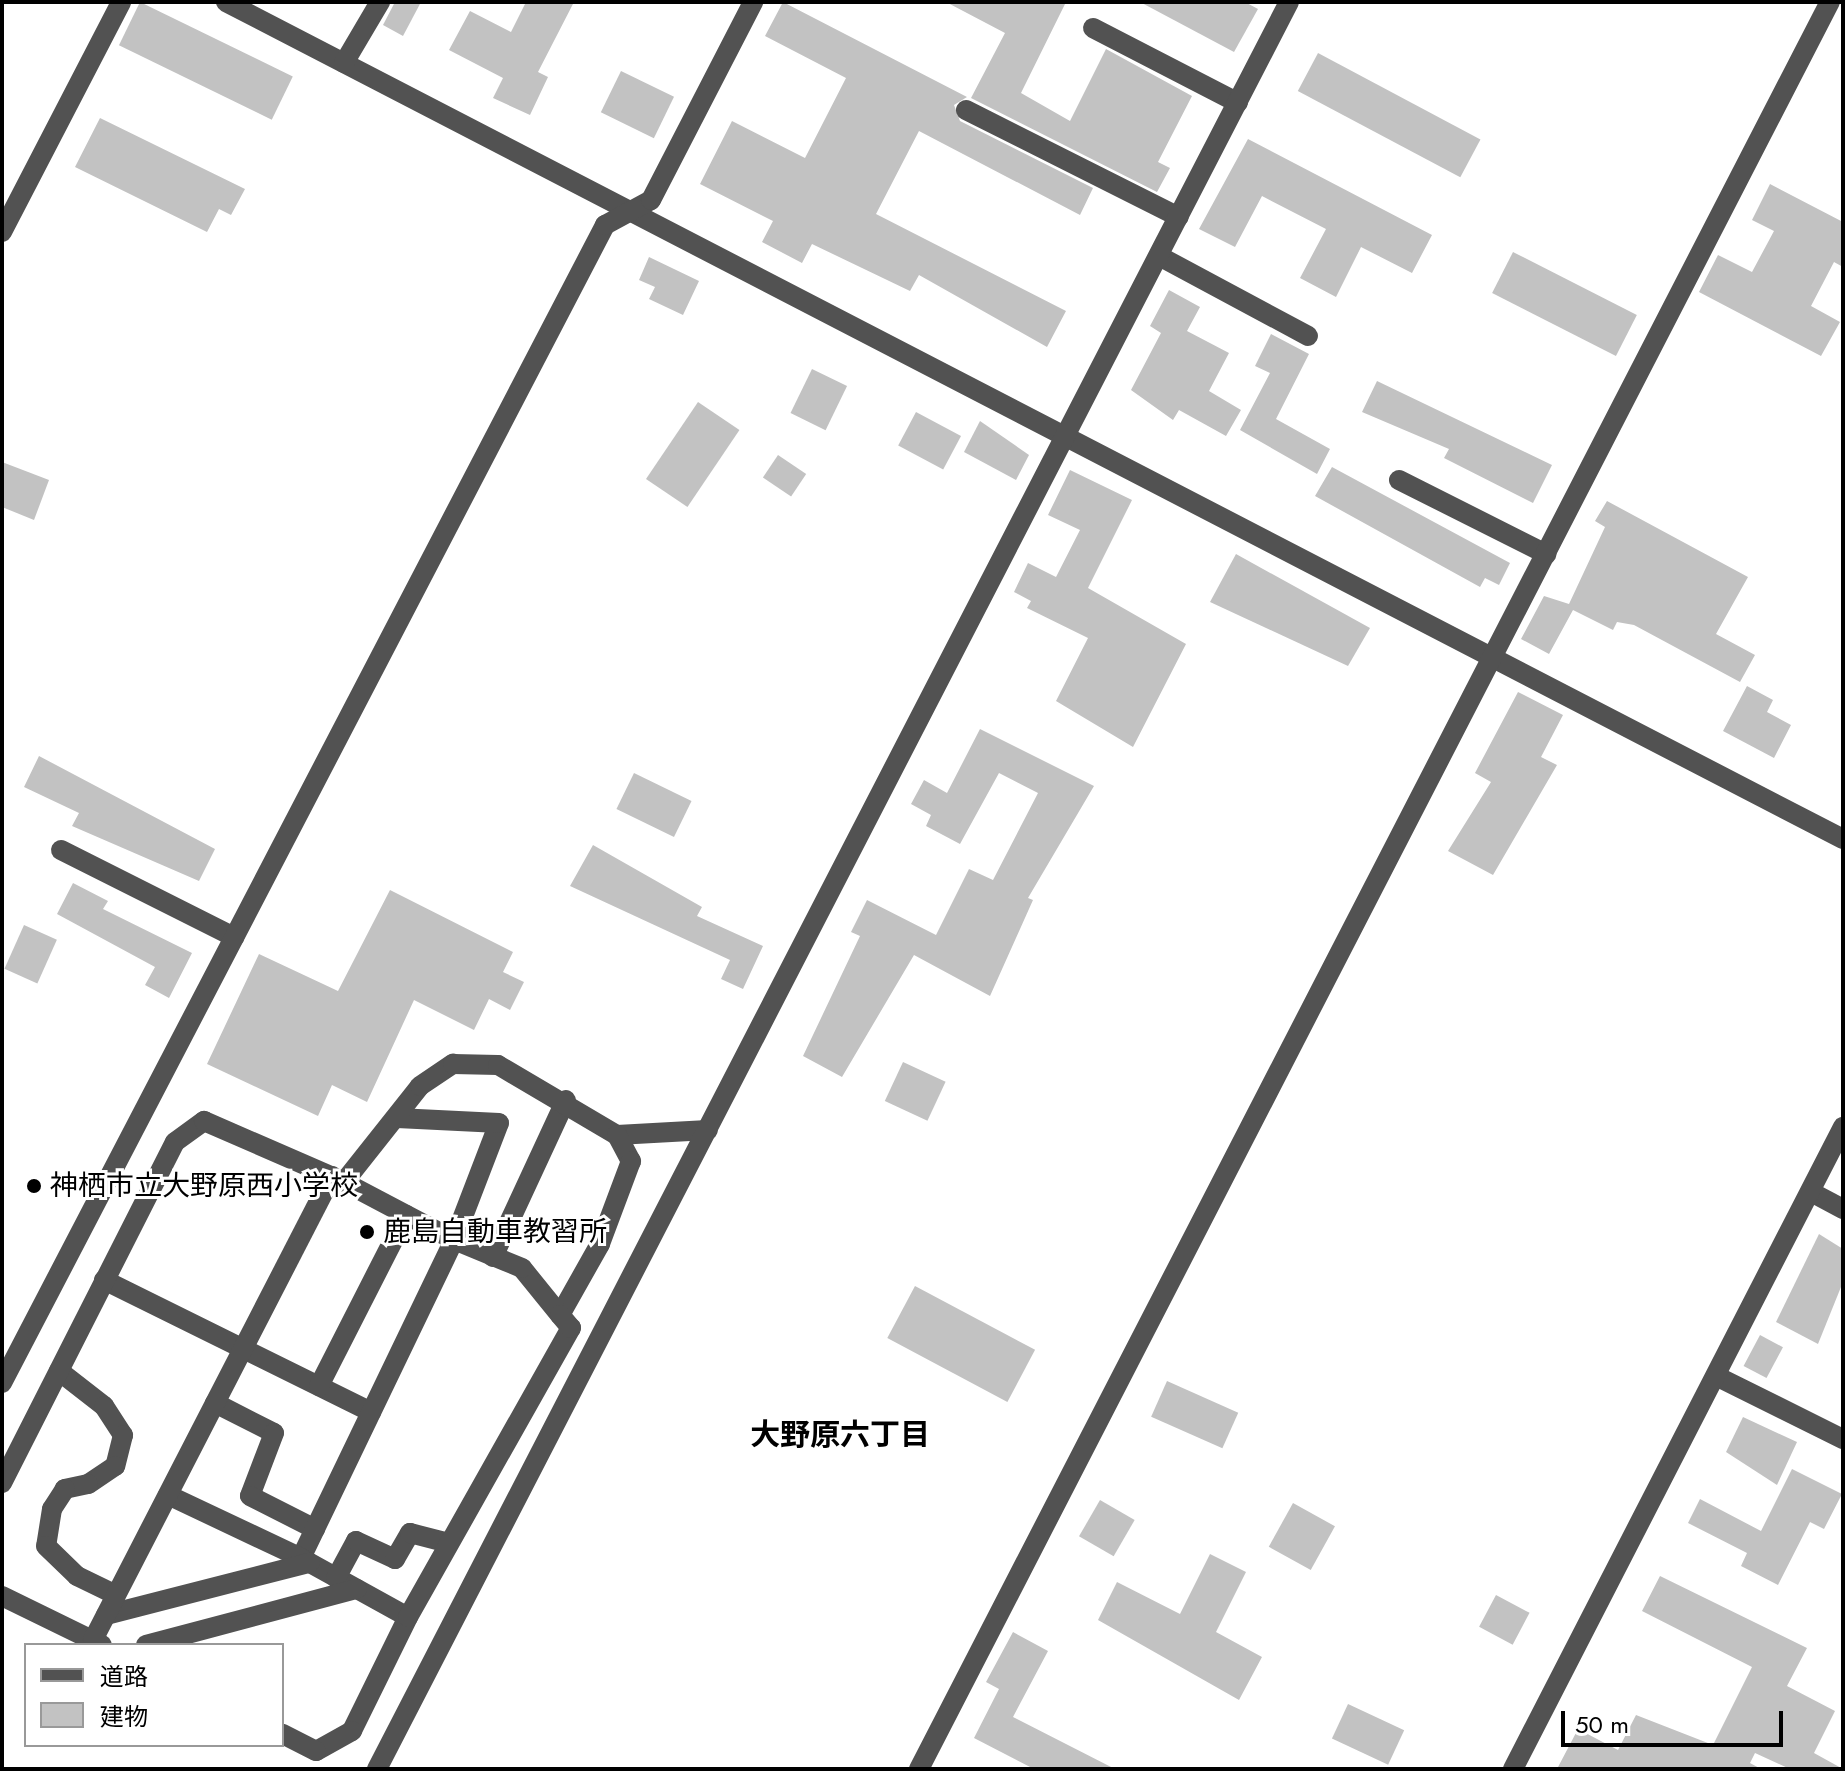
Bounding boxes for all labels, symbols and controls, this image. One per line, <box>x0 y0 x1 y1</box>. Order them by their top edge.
place label: 神栖市立大野原西小学校 <box>50 1169 358 1203</box>
marker: 神栖市立大野原西小学校 <box>25 1177 43 1195</box>
place label: 鹿島自動車教習所 <box>383 1215 607 1249</box>
marker: 鹿島自動車教習所 <box>358 1223 376 1241</box>
district label: 大野原六丁目 <box>750 1417 930 1453</box>
legend <box>24 1643 284 1747</box>
text: 道路 <box>100 1659 148 1694</box>
scale bar <box>1565 1695 1787 1745</box>
text: 建物 <box>100 1699 148 1734</box>
text: 50 m <box>1575 1707 1629 1742</box>

